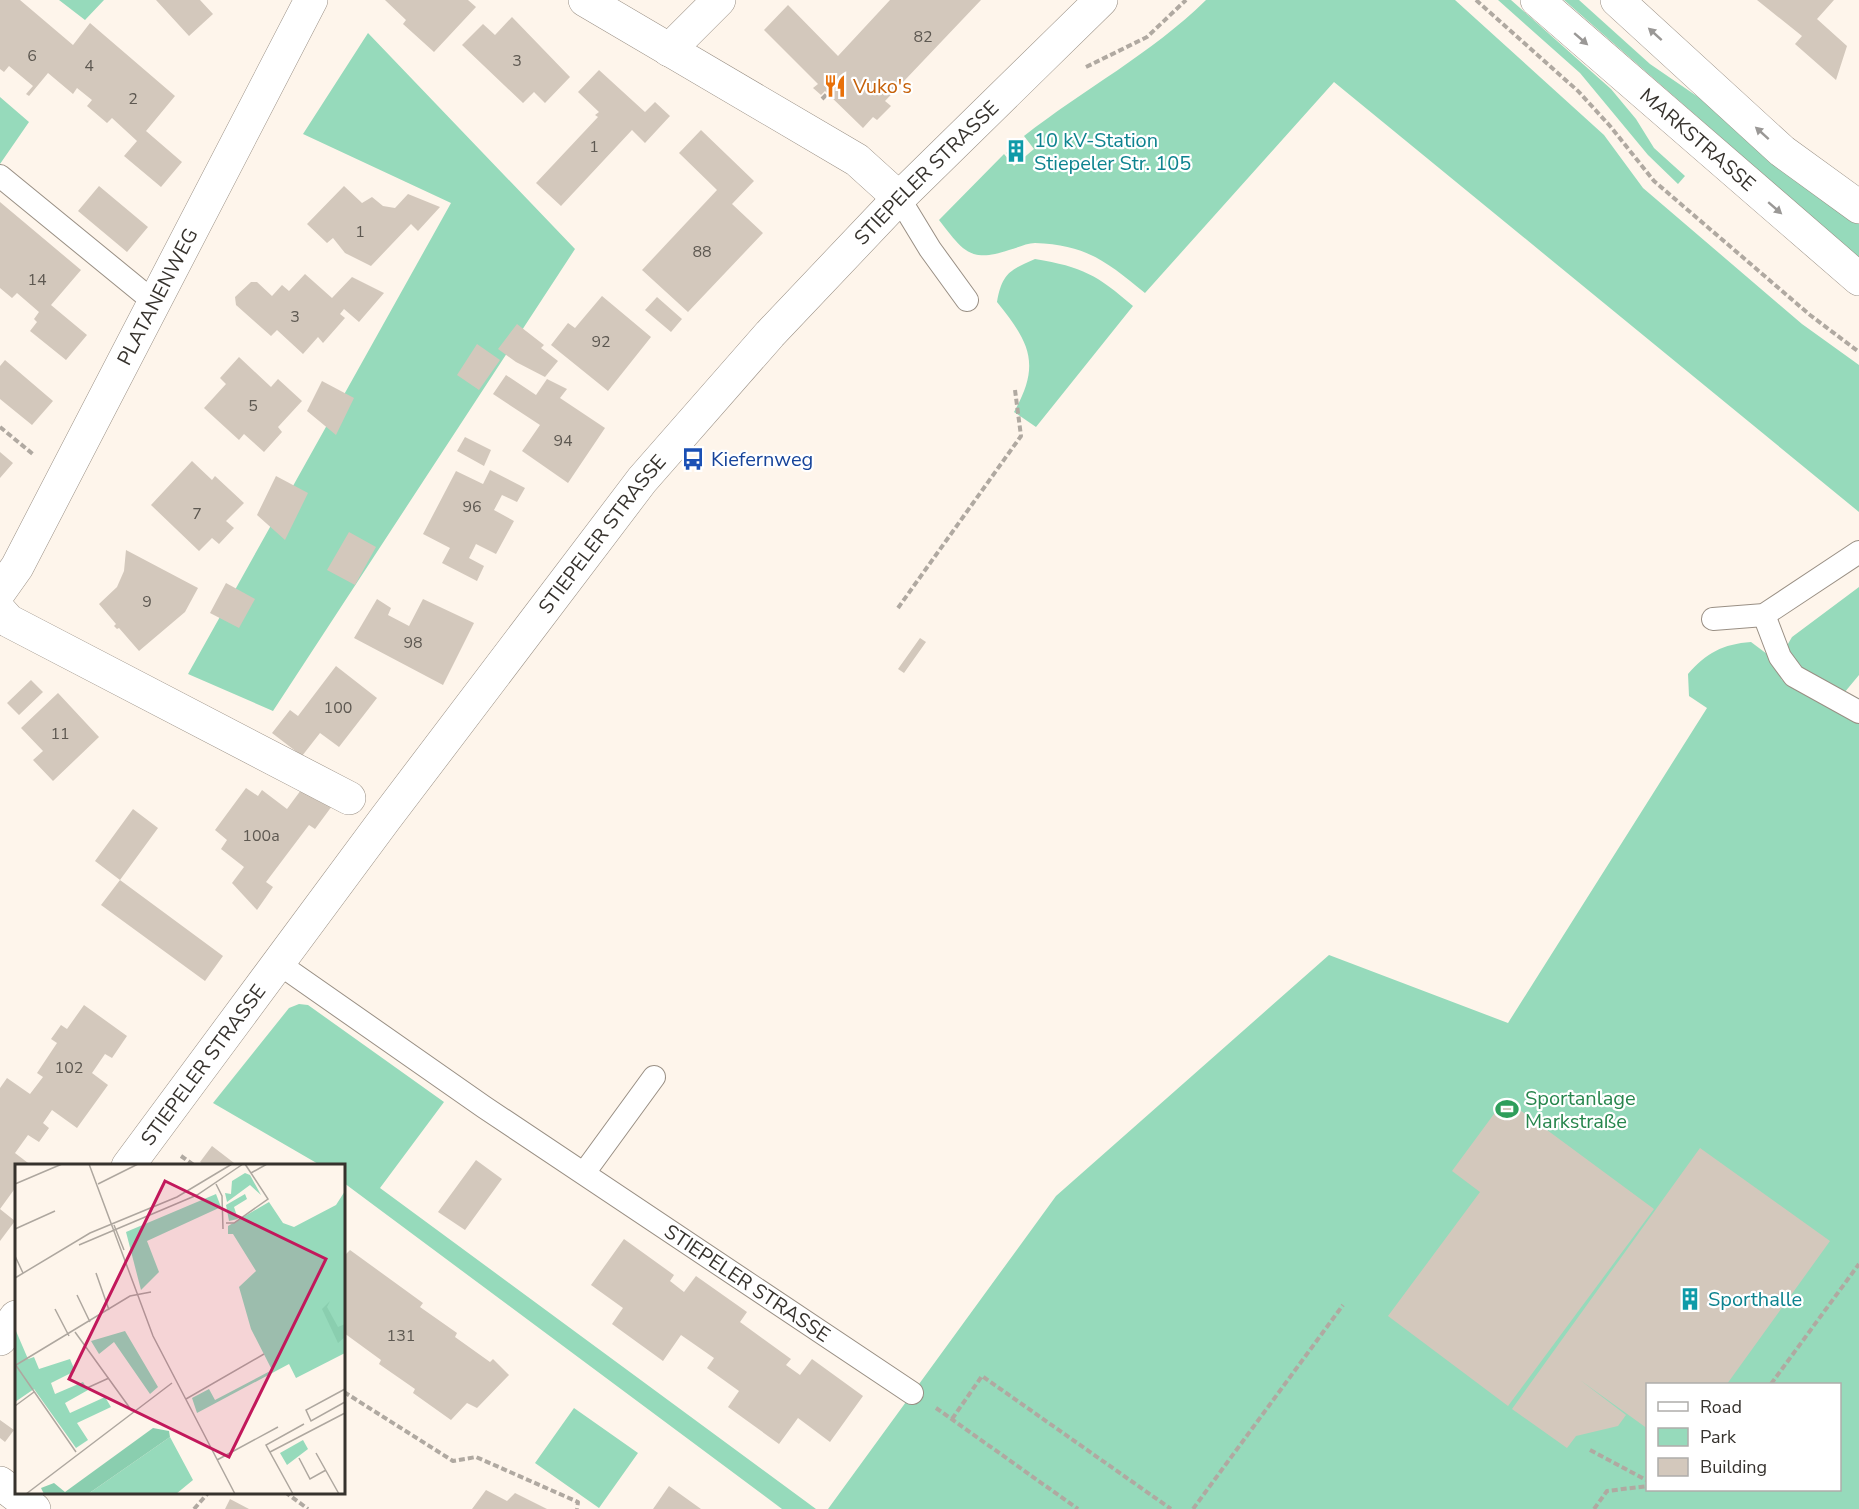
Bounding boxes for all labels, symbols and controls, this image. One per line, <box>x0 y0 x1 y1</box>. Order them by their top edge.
house number: 82 <box>913 26 933 48</box>
one-way arrow <box>1647 27 1662 41</box>
one-way arrow <box>1573 32 1589 45</box>
house number: 6 <box>27 45 37 67</box>
house number: 3 <box>512 50 522 72</box>
house number: 4 <box>84 55 94 77</box>
restaurant icon: Vuko's <box>822 73 848 99</box>
place label: Vuko's <box>852 73 912 100</box>
street label: MARKSTRASSE <box>1634 82 1761 198</box>
house number: 2 <box>128 88 138 110</box>
street label: STIEPELER STRASSE <box>848 95 1005 251</box>
one-way arrow <box>1755 126 1770 140</box>
place label: 10 kV-Station Stiepeler Str. 105 <box>1034 127 1191 177</box>
house number: 1 <box>589 136 599 158</box>
building icon: 10 kV-Station Stiepeler Str. 105 <box>1003 138 1029 164</box>
one-way arrow <box>1767 201 1782 214</box>
house number: 1 <box>355 221 365 243</box>
street label: PLATANENWEG <box>111 224 204 370</box>
house number: 88 <box>692 241 712 263</box>
house number: 14 <box>27 269 47 291</box>
house number: 3 <box>290 306 300 328</box>
house number: 92 <box>591 331 611 353</box>
house number: 5 <box>248 395 258 417</box>
house number: 94 <box>553 430 573 452</box>
bus stop icon: Kiefernweg <box>680 446 706 472</box>
place label: Kiefernweg <box>711 446 813 473</box>
street label: STIEPELER STRASSE <box>532 449 672 619</box>
house number: 96 <box>462 496 482 518</box>
house number: 7 <box>192 503 202 525</box>
house number: 9 <box>142 591 152 613</box>
house number: 98 <box>403 632 423 654</box>
house number: 100 <box>324 697 352 719</box>
house number: 11 <box>50 723 70 745</box>
house number: 100a <box>242 825 280 847</box>
street label: STIEPELER STRASSE <box>135 979 272 1151</box>
house number: 102 <box>55 1057 83 1079</box>
place label: Sportanlage Markstraße <box>1525 1085 1636 1135</box>
sports icon: Sportanlage Markstraße <box>1494 1096 1520 1122</box>
inset map <box>15 1164 345 1494</box>
street label: STIEPELER STRASSE <box>659 1218 835 1349</box>
building icon: Sporthalle <box>1677 1286 1703 1312</box>
place label: Sporthalle <box>1708 1286 1802 1313</box>
house number: 131 <box>387 1325 415 1347</box>
legend <box>1646 1383 1841 1491</box>
text: Road <box>1700 1395 1742 1419</box>
text: Park <box>1700 1425 1737 1449</box>
text: Building <box>1700 1455 1767 1479</box>

